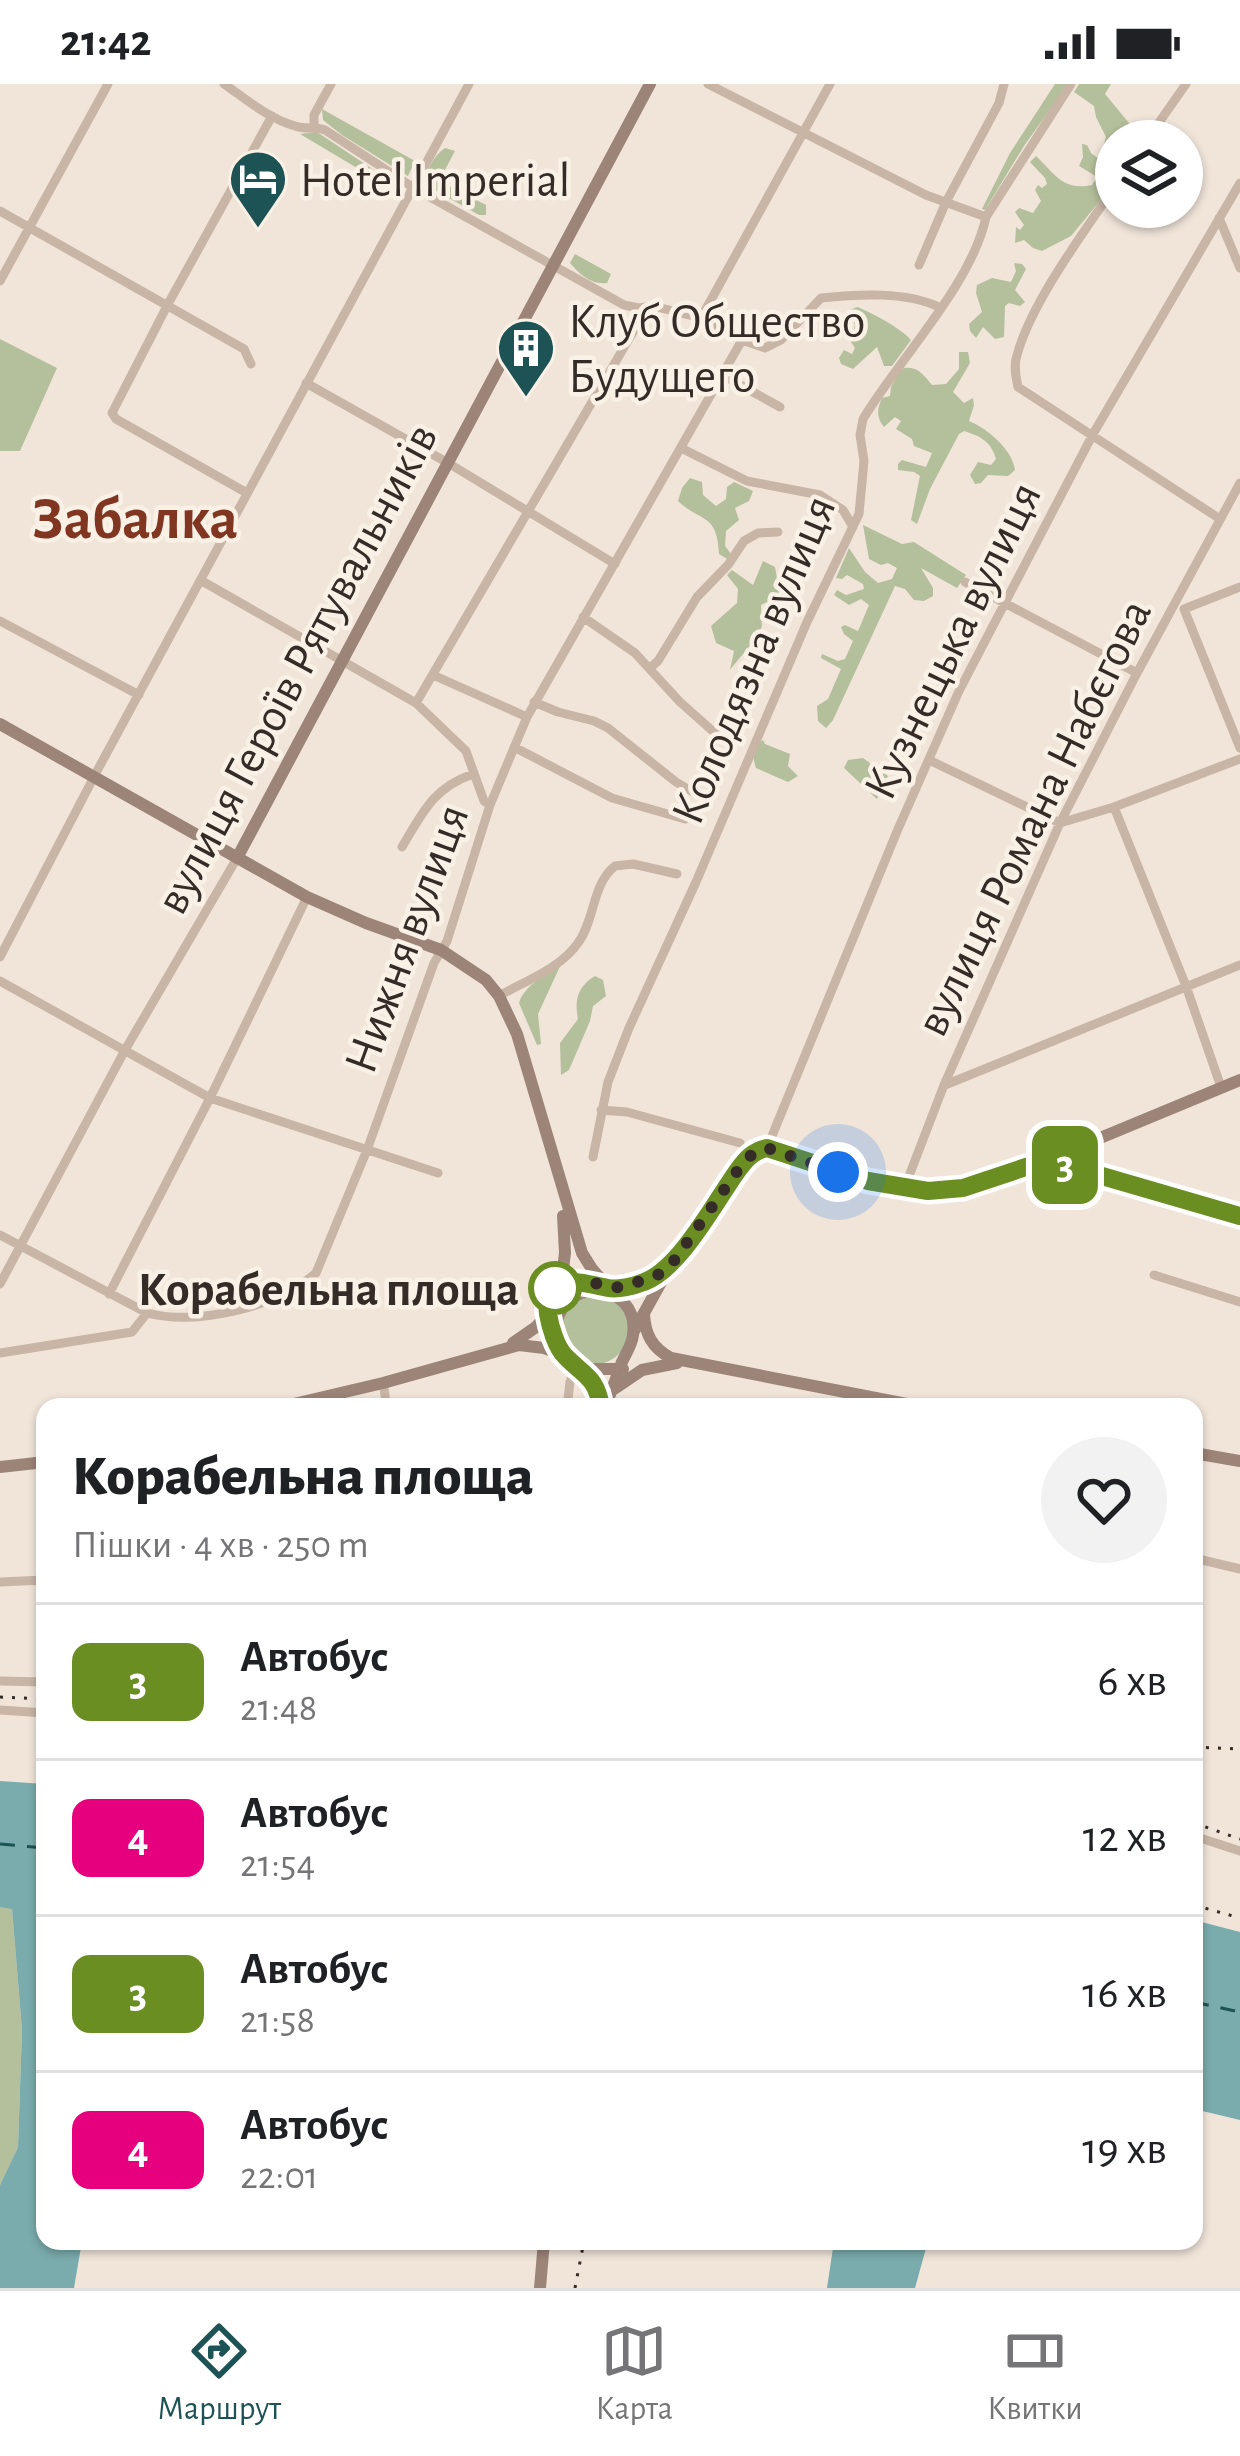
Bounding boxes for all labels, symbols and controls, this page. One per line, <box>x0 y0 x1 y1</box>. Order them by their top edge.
text: 21:42 <box>60 19 152 64</box>
map controls <box>1095 120 1203 228</box>
button: layers <box>1095 120 1203 228</box>
hotel icon: Hotel Imperial <box>227 148 289 230</box>
place label: Hotel Imperial <box>300 158 570 206</box>
place label: Клуб Общество Будущего <box>568 299 865 402</box>
building icon: Клуб Общество Будущего <box>495 317 557 399</box>
street label: вулиця Героїв Рятувальників <box>148 416 447 922</box>
street label: Кузнецька вулиця <box>856 475 1051 807</box>
street label: Колодязна вулиця <box>664 489 846 831</box>
district label: Забалка <box>32 490 238 550</box>
street label: вулиця Романа Набєгова <box>908 593 1161 1044</box>
street label: Нижня вулиця <box>337 798 479 1080</box>
line badge: 3 <box>1026 1126 1104 1204</box>
your location <box>808 1142 868 1202</box>
text: 3 <box>1056 1144 1074 1186</box>
marker: Корабельна площа <box>530 1263 580 1313</box>
place label: Корабельна площа <box>138 1267 519 1315</box>
button: heart <box>1041 1437 1167 1563</box>
text: Корабельна площа <box>72 1448 533 1505</box>
text: Пішки · 4 хв · 250 m <box>72 1526 369 1565</box>
text: Автобус <box>240 1635 389 1680</box>
text: 6 хв <box>1098 1659 1167 1704</box>
text: 3 <box>129 1661 147 1703</box>
text: 21:48 <box>240 1689 317 1728</box>
text: Автобус <box>240 1791 389 1836</box>
text: 12 хв <box>1083 1815 1167 1860</box>
text: 4 <box>127 1817 149 1859</box>
text: 21:54 <box>240 1845 315 1884</box>
text: Автобус <box>240 1947 389 1992</box>
text: 16 хв <box>1082 1971 1167 2016</box>
text: 3 <box>129 1973 147 2015</box>
text: 21:58 <box>240 2001 315 2040</box>
text: Автобус <box>240 2103 389 2148</box>
text: 19 хв <box>1082 2127 1167 2172</box>
text: 4 <box>127 2129 149 2171</box>
text: 22:01 <box>240 2157 318 2196</box>
tab: Маршрут <box>157 2318 281 2430</box>
tab: Карта <box>596 2318 673 2430</box>
tab: Квитки <box>987 2318 1083 2430</box>

